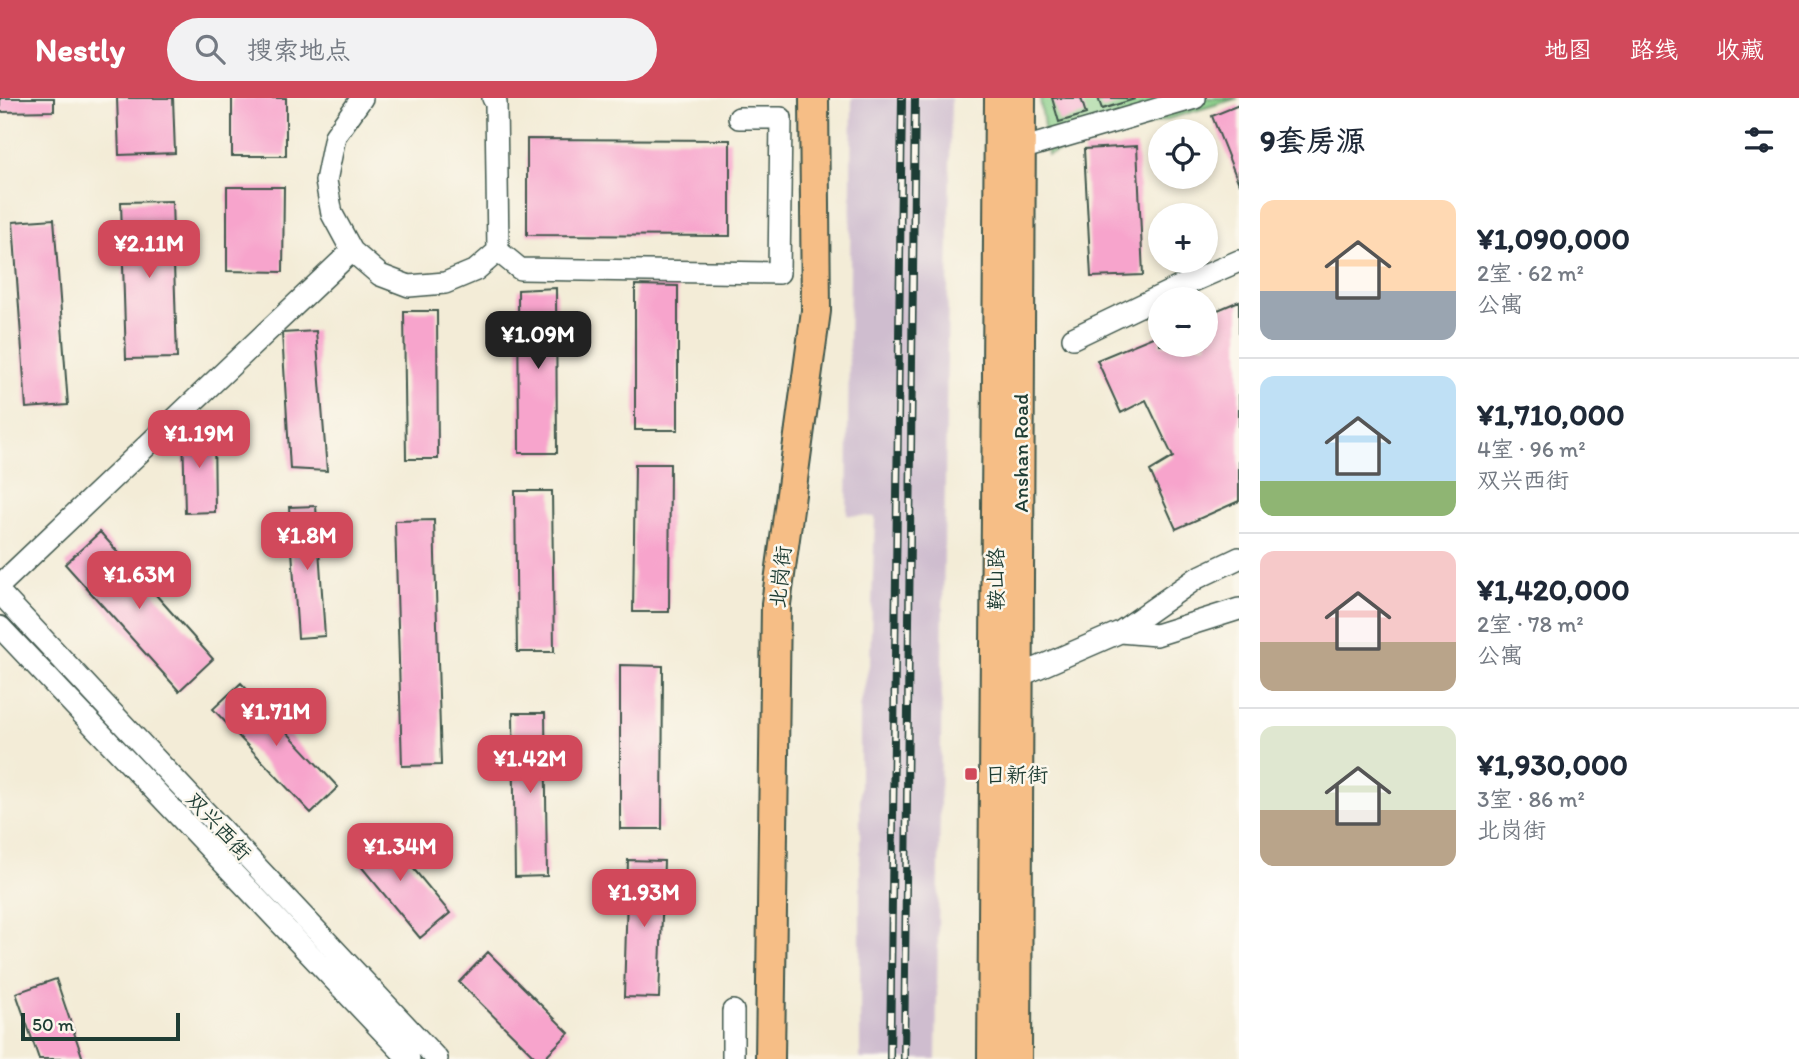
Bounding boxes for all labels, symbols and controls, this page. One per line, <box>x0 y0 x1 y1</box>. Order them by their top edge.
search box <box>167 18 657 81</box>
text: Nestly <box>35 30 125 69</box>
icon: search <box>191 30 229 68</box>
text: 搜索地点 <box>247 34 351 66</box>
text: 地图 <box>1544 35 1592 64</box>
text: 路线 <box>1630 35 1678 64</box>
text: 收藏 <box>1716 35 1764 64</box>
map controls <box>1148 119 1218 357</box>
button: locate <box>1148 119 1218 189</box>
icon: filters <box>1740 121 1778 159</box>
text: 9套房源 <box>1260 122 1366 159</box>
button: + <box>1148 203 1218 273</box>
pin: ¥2.11M <box>92 220 206 280</box>
text: ¥1,090,000 <box>1477 220 1630 257</box>
icon: home <box>1316 228 1400 312</box>
text: ¥2.11M <box>114 229 184 257</box>
text: 2室 · 62 m² <box>1477 259 1584 287</box>
button: − <box>1148 287 1218 357</box>
text: 公寓 <box>1477 290 1523 318</box>
pin: ¥1.09M <box>481 312 595 371</box>
text: ¥1.09M <box>501 320 575 348</box>
street label: Anshan Road <box>1008 394 1033 512</box>
text: ¥1,710,000 <box>1477 396 1625 433</box>
icon: home <box>1316 404 1400 488</box>
pin: ¥1.19M <box>142 410 256 470</box>
text: ¥1.19M <box>164 419 234 447</box>
text: 4室 · 96 m² <box>1477 435 1586 463</box>
text: 双兴西街 <box>1477 466 1569 494</box>
pin: ¥1.8M <box>258 512 356 572</box>
text: ¥1.8M <box>277 521 337 549</box>
street label: 北岗街 <box>764 544 796 610</box>
street label: 鞍山路 <box>983 548 1008 611</box>
pin: ¥1.63M <box>82 552 196 611</box>
text: ¥1.63M <box>103 560 175 588</box>
text: ¥1,420,000 <box>1477 571 1630 608</box>
icon: home <box>1316 579 1400 663</box>
text: 2室 · 78 m² <box>1477 610 1584 638</box>
text: 公寓 <box>1477 641 1523 669</box>
pin: ¥1.71M <box>219 688 333 748</box>
text: ¥1.71M <box>241 697 311 725</box>
pin: ¥1.42M <box>473 736 587 795</box>
text: ¥1.42M <box>493 744 567 772</box>
text: ¥1,930,000 <box>1477 746 1628 783</box>
icon: home <box>1316 754 1400 838</box>
place label: 日新街 <box>985 762 1048 787</box>
marker: 日新街 <box>963 766 979 782</box>
text: 3室 · 86 m² <box>1477 785 1585 813</box>
street label: 双兴西街 <box>181 787 257 865</box>
text: 北岗街 <box>1477 816 1546 844</box>
pin: ¥1.34M <box>343 824 457 883</box>
text: ¥1.34M <box>363 832 437 860</box>
pin: ¥1.93M <box>587 870 701 929</box>
text: ¥1.93M <box>608 878 680 906</box>
scale bar <box>21 1010 180 1042</box>
text: 50 m <box>32 1013 74 1036</box>

